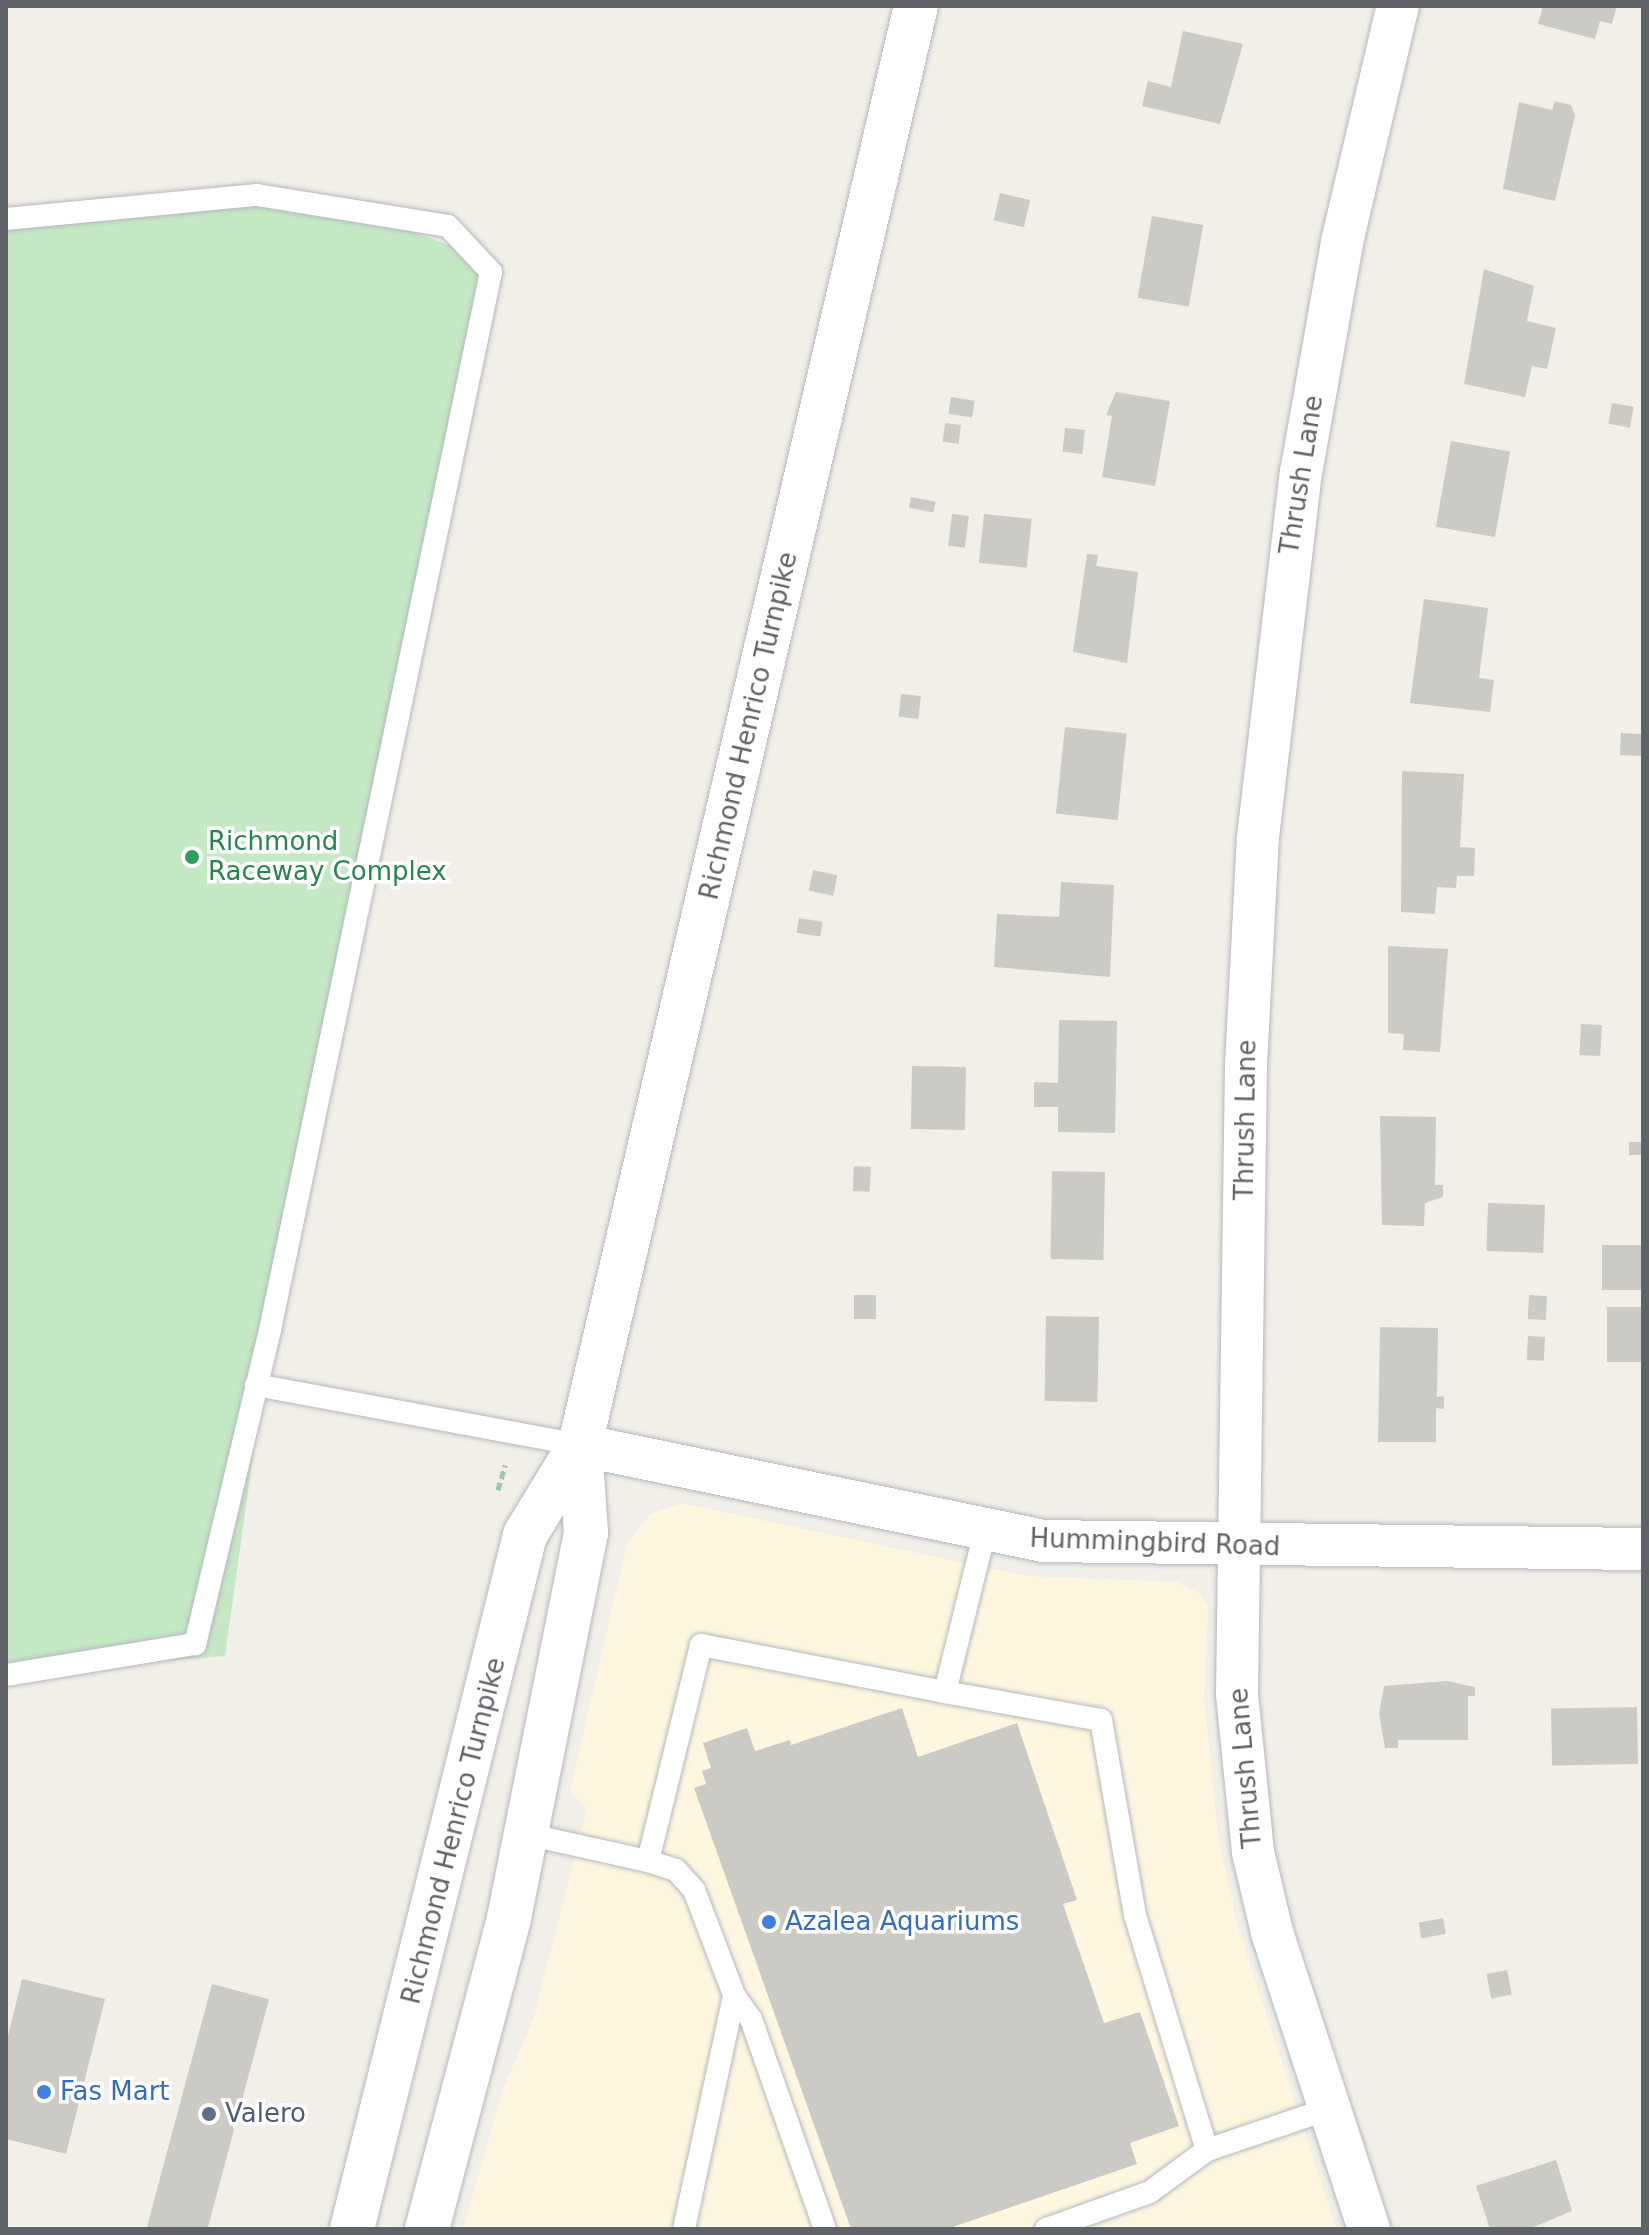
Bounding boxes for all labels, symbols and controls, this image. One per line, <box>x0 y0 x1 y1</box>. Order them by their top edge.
street label: Thrush Lane <box>1274 393 1330 557</box>
street label: Richmond Henrico Turnpike <box>694 549 804 903</box>
place label: Richmond Raceway Complex <box>208 826 447 888</box>
marker: Richmond Raceway Complex <box>183 848 201 866</box>
street label: Thrush Lane <box>1229 1039 1263 1201</box>
street label: Hummingbird Road <box>1029 1523 1281 1563</box>
street label: Richmond Henrico Turnpike <box>396 1655 512 2007</box>
street label: Thrush Lane <box>1223 1687 1269 1849</box>
place label: Azalea Aquariums <box>785 1906 1019 1938</box>
marker: Azalea Aquariums <box>760 1913 778 1931</box>
place label: Fas Mart <box>60 2076 170 2108</box>
marker: Fas Mart <box>35 2083 53 2101</box>
place label: Valero <box>225 2098 306 2130</box>
marker: Valero <box>200 2105 218 2123</box>

